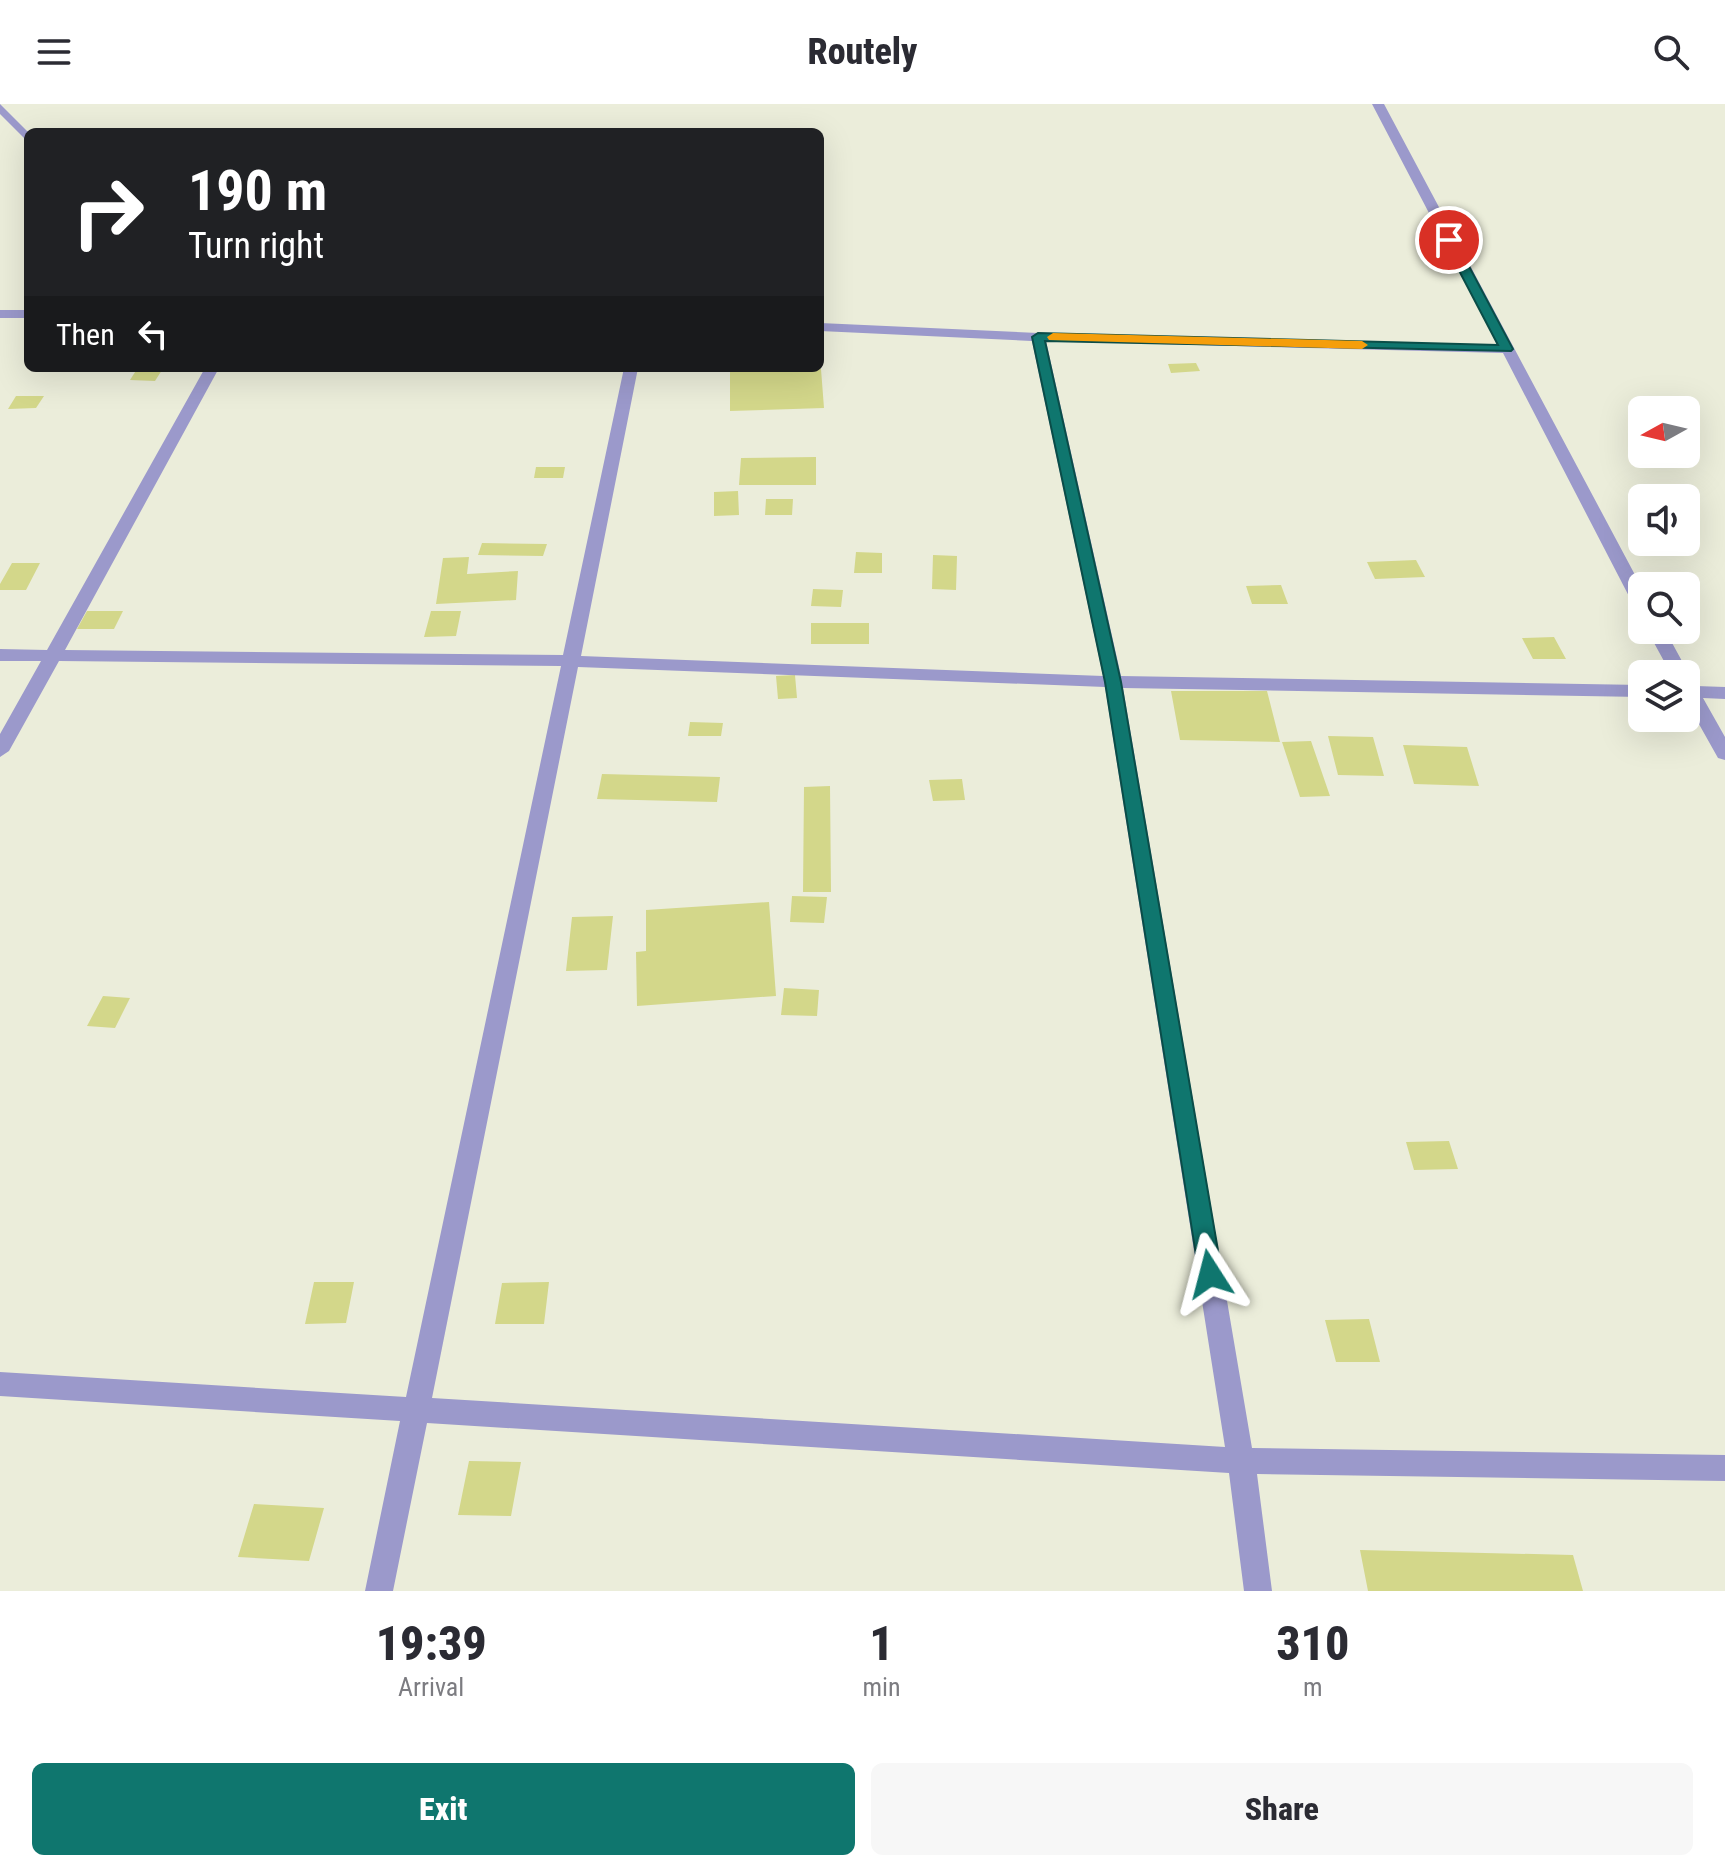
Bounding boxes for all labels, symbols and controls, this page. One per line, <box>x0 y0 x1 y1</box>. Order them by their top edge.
icon: menu <box>32 30 76 74</box>
icon: search <box>1649 30 1693 74</box>
text: Routely <box>808 31 917 73</box>
text: 190 m <box>188 158 327 224</box>
icon: right <box>56 160 160 264</box>
pin <box>1415 206 1483 274</box>
icon: arrive <box>1427 218 1471 262</box>
text: Turn right <box>188 225 324 267</box>
icon: left <box>131 312 175 356</box>
text: Then <box>56 317 115 352</box>
north arrow <box>1628 396 1700 468</box>
map controls <box>1628 396 1700 732</box>
button: sound <box>1628 484 1700 556</box>
button: search <box>1628 572 1700 644</box>
button: layers <box>1628 660 1700 732</box>
position arrow <box>1168 1232 1252 1316</box>
text: 19:39 <box>376 1615 487 1672</box>
text: 1 <box>869 1615 894 1672</box>
text: 310 <box>1276 1615 1349 1672</box>
text: Arrival <box>398 1672 464 1702</box>
text: min <box>862 1672 901 1702</box>
text: m <box>1303 1672 1323 1702</box>
button: Exit <box>32 1763 855 1855</box>
button: Share <box>871 1763 1693 1855</box>

